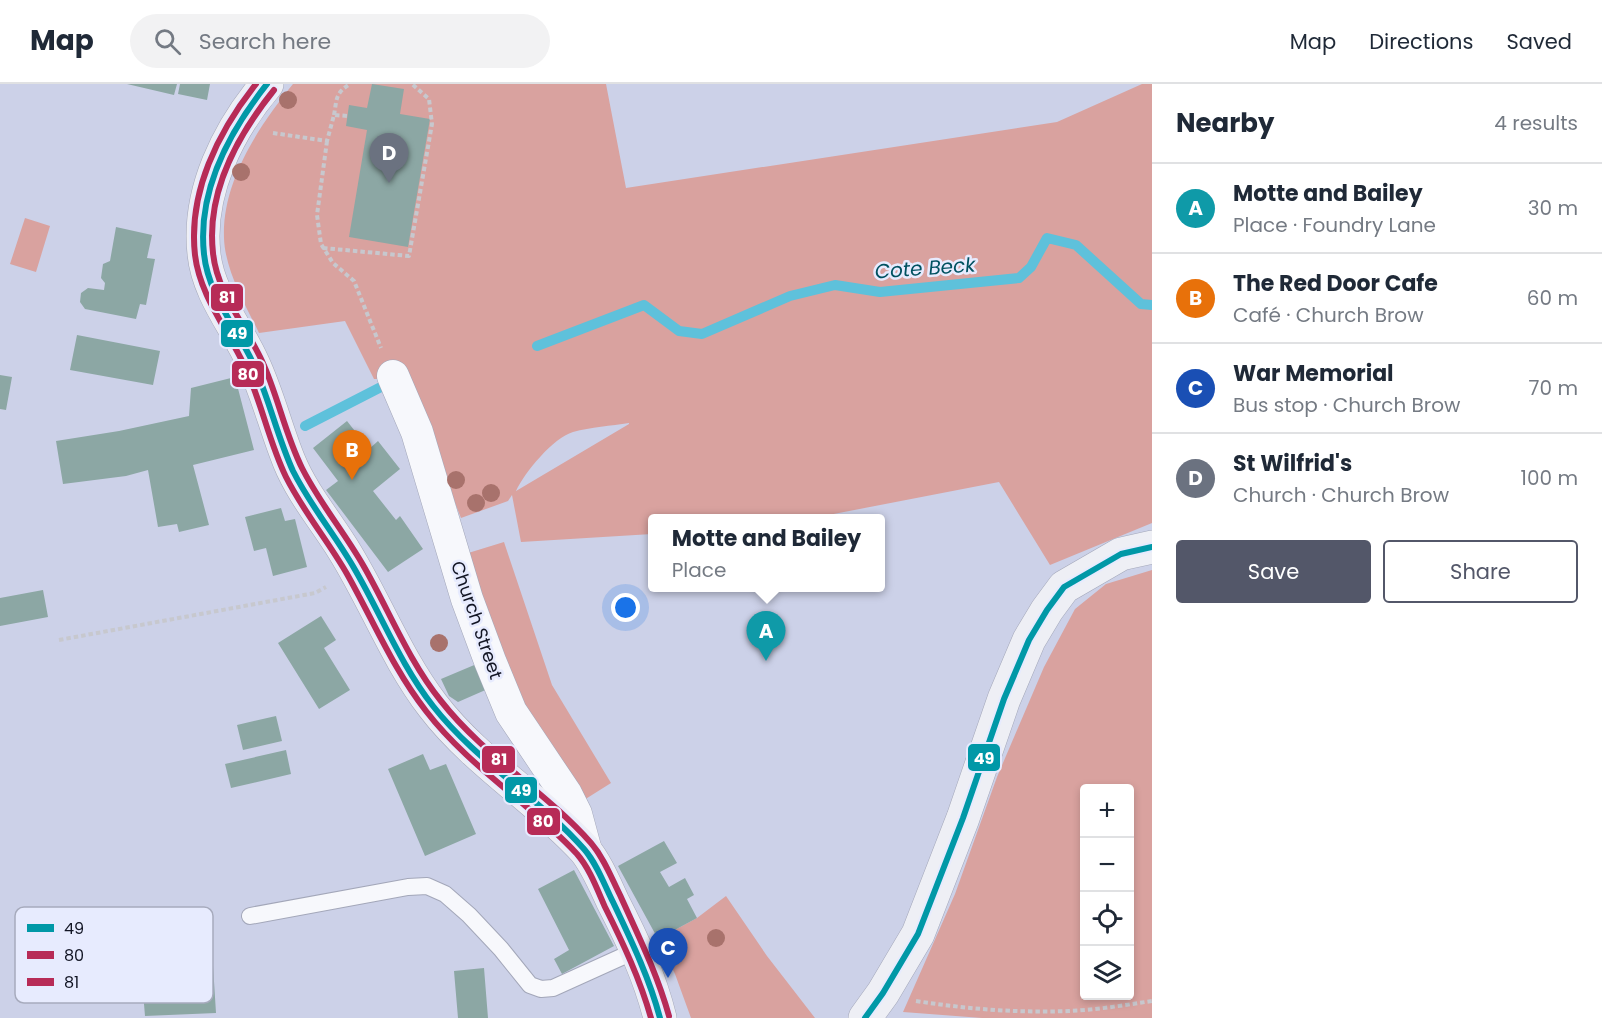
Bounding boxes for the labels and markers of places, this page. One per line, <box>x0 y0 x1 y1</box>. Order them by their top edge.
pin: D <box>370 134 408 183</box>
pin: B <box>332 430 372 480</box>
pin: A <box>746 612 786 661</box>
pin: C <box>648 928 688 978</box>

